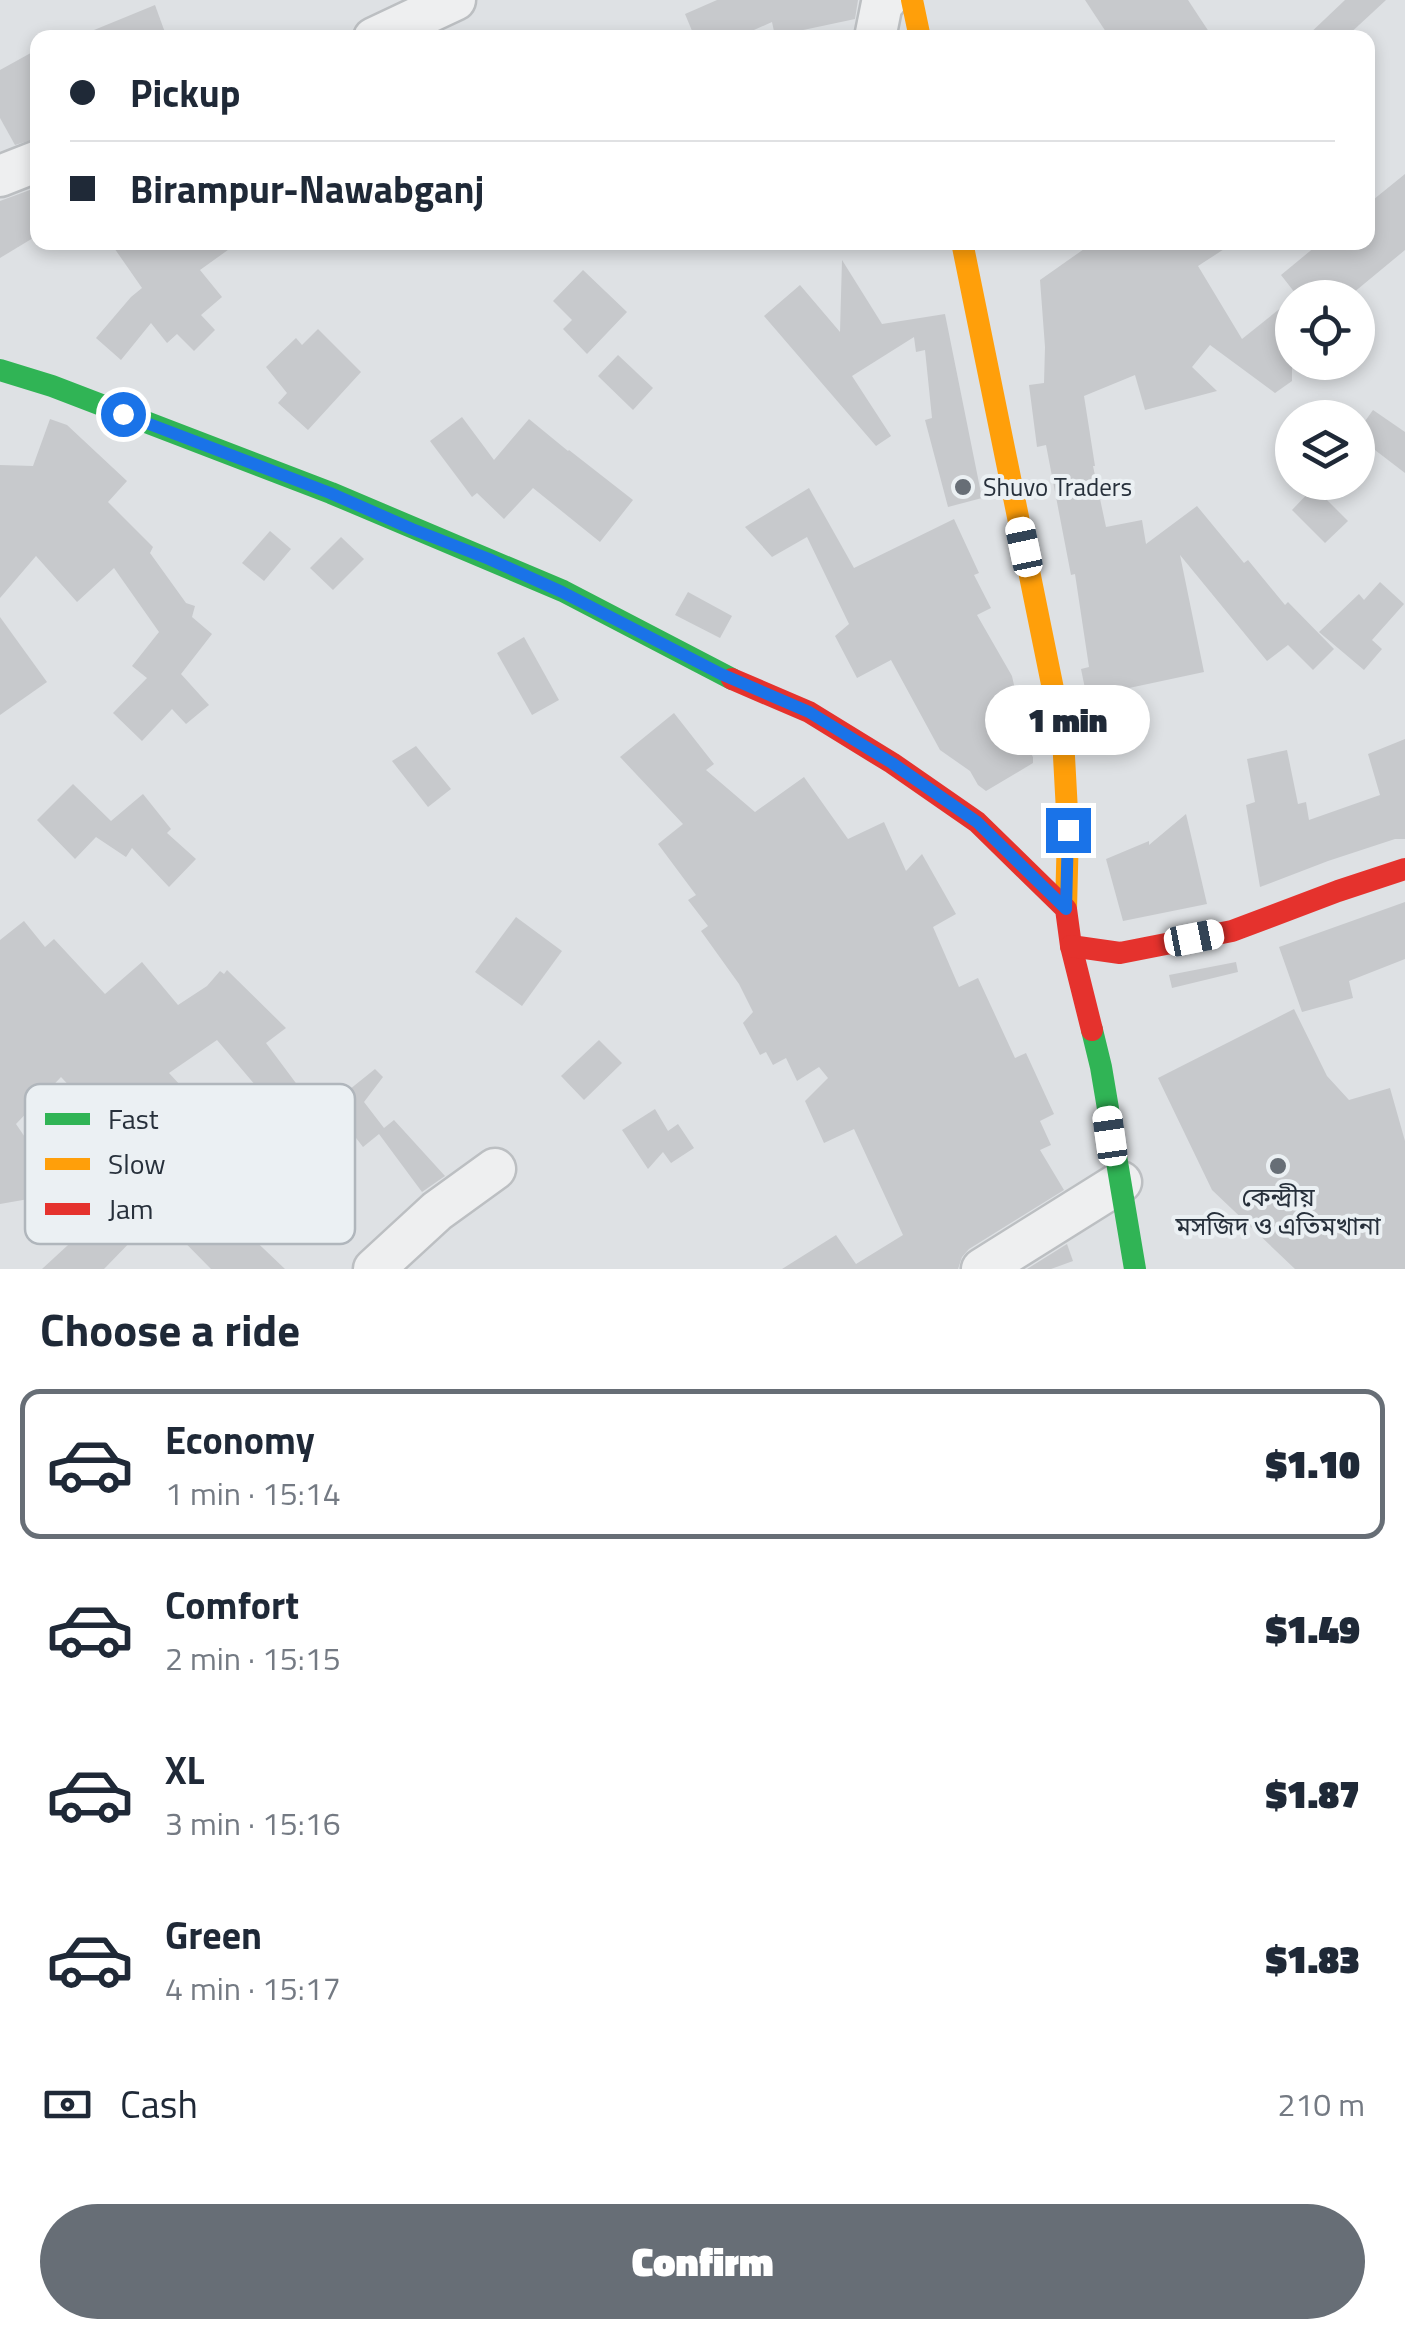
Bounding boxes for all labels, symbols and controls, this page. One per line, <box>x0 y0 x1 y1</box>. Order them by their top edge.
text: Pickup <box>130 64 240 122</box>
text: Birampur-Nawabganj <box>130 160 484 218</box>
map controls <box>1275 280 1375 500</box>
button: locate <box>1275 280 1375 380</box>
route start <box>101 392 146 437</box>
button: layers <box>1275 400 1375 500</box>
place label: Shuvo Traders <box>983 468 1132 506</box>
marker: Shuvo Traders <box>952 476 974 498</box>
car <box>1003 515 1045 579</box>
callout: 1 min <box>986 685 1150 755</box>
text: 1 min <box>1028 696 1107 744</box>
route end <box>1046 808 1091 853</box>
car <box>1162 918 1226 958</box>
legend <box>25 1084 355 1244</box>
text: Fast <box>108 1097 159 1140</box>
car <box>1091 1104 1129 1168</box>
text: Slow <box>108 1142 166 1185</box>
marker: কেন্দ্রীয় মসজিদ ও এতিমখানা <box>1267 1155 1289 1177</box>
place label: কেন্দ্রীয় মসজিদ ও এতিমখানা <box>1174 1178 1381 1245</box>
text: Jam <box>108 1187 154 1230</box>
text: Choose a ride <box>40 1295 300 1363</box>
text: Economy <box>165 1411 315 1469</box>
icon: car <box>45 1419 135 1509</box>
text: $1.10 <box>1266 1435 1360 1493</box>
text: 1 min · 15:14 <box>165 1469 341 1517</box>
text: Comfort <box>165 1576 299 1634</box>
icon: car <box>45 1584 135 1674</box>
text: $1.49 <box>1266 1600 1360 1658</box>
text: 2 min · 15:15 <box>165 1634 341 1682</box>
text: XL <box>165 1741 205 1799</box>
icon: car <box>45 1749 135 1839</box>
text: $1.87 <box>1266 1765 1360 1823</box>
text: 3 min · 15:16 <box>165 1799 341 1847</box>
text: Green <box>165 1906 262 1964</box>
icon: car <box>45 1914 135 2004</box>
text: $1.83 <box>1266 1930 1360 1988</box>
text: 4 min · 15:17 <box>165 1964 341 2012</box>
text: Cash <box>120 2075 198 2133</box>
icon: cash <box>40 2077 95 2132</box>
text: 210 m <box>1277 2080 1365 2128</box>
button: Confirm <box>40 2204 1365 2319</box>

